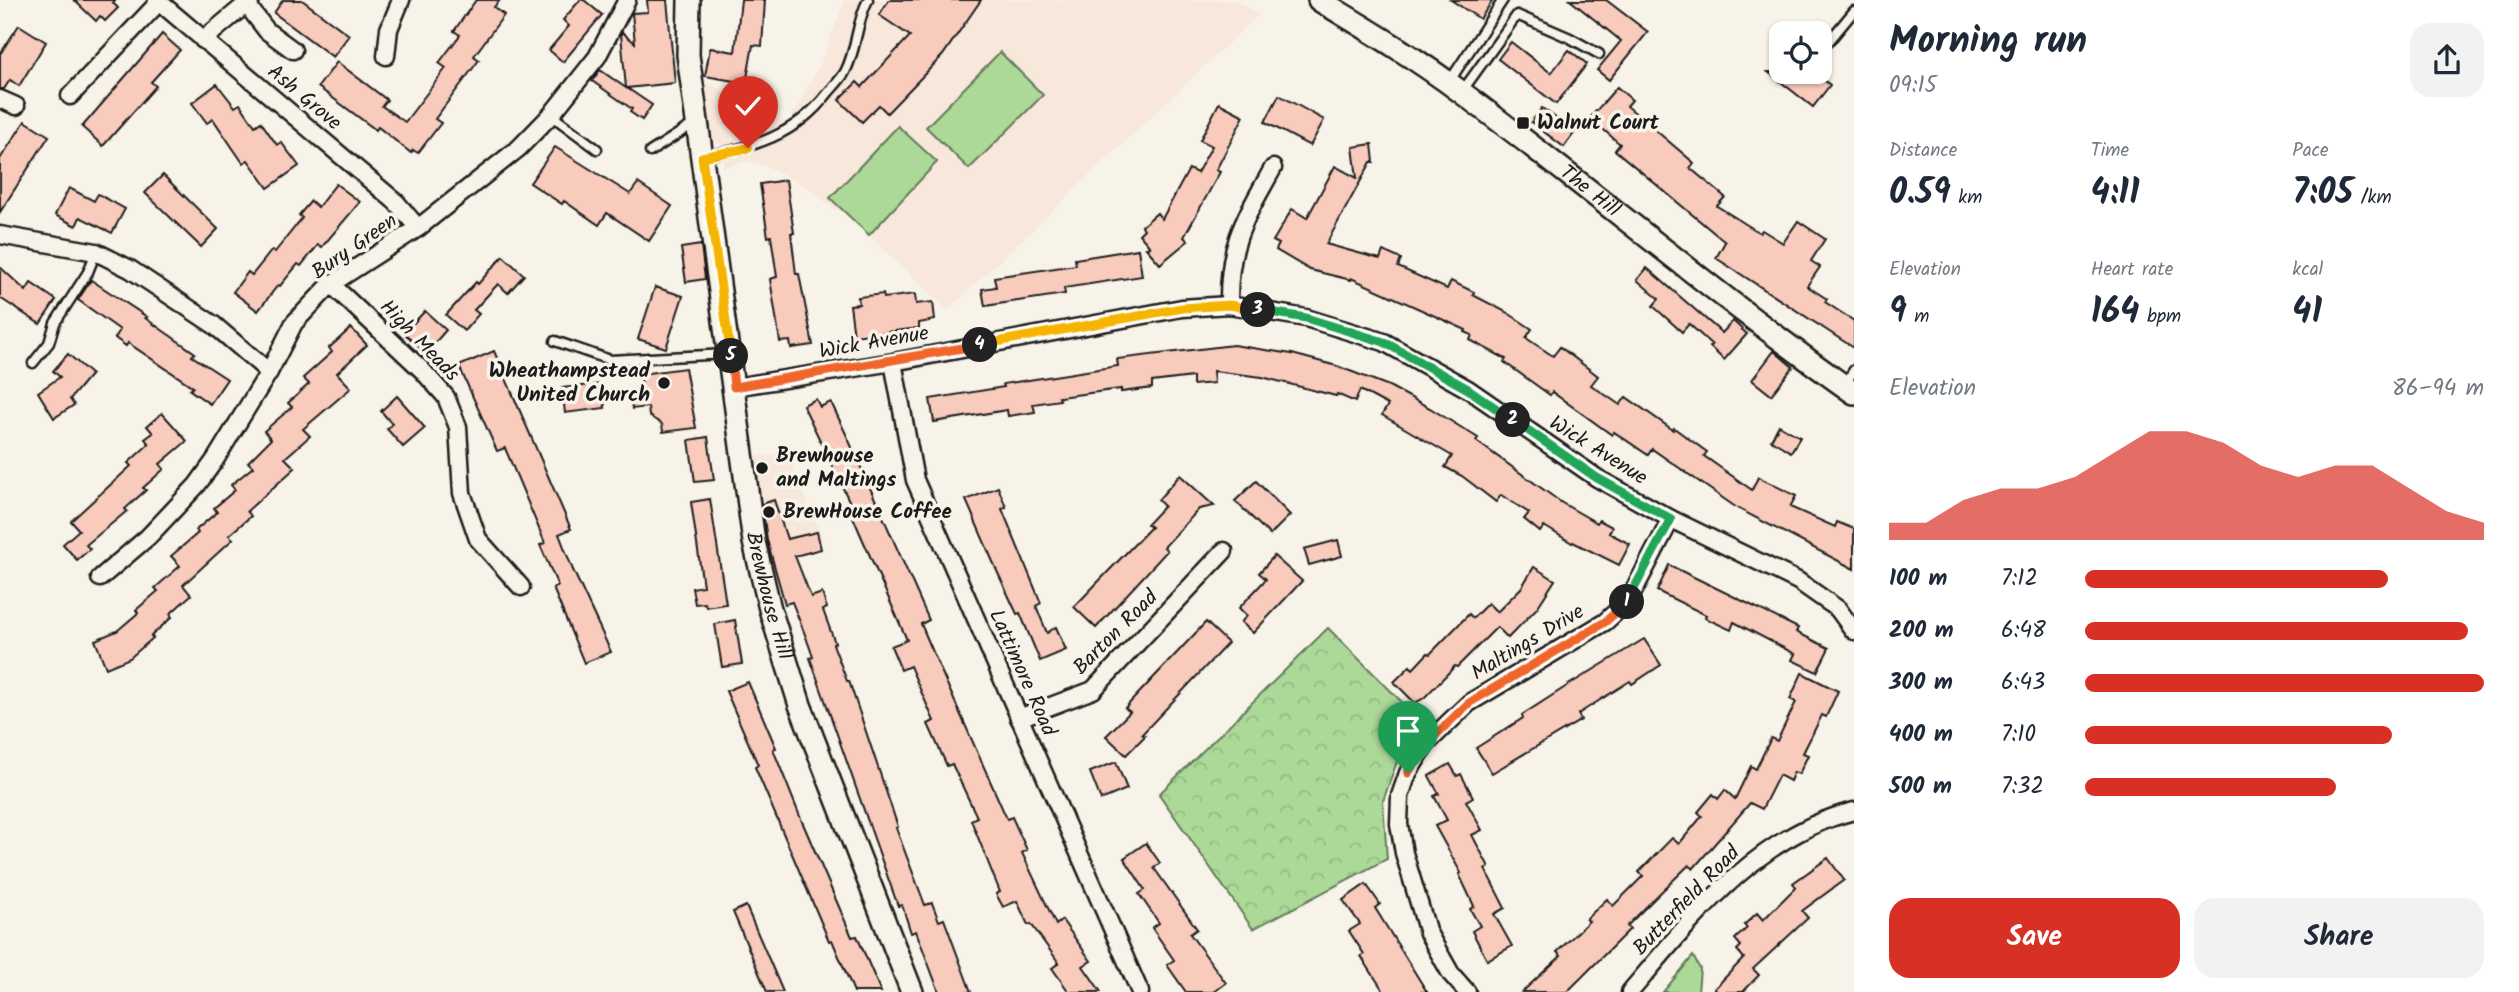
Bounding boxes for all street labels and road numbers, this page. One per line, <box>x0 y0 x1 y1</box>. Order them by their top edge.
street label: Ash Grove <box>259 57 349 140</box>
street label: The Hill <box>1552 157 1628 226</box>
street label: Bury Green <box>305 205 405 289</box>
street label: High Meads <box>371 292 467 390</box>
street label: Wick Avenue <box>817 317 932 369</box>
street label: Wick Avenue <box>1542 408 1654 495</box>
street label: Brewhouse Hill <box>736 530 801 664</box>
street label: Barton Road <box>1066 582 1167 683</box>
street label: Maltings Drive <box>1465 596 1591 690</box>
street label: Lattimore Road <box>979 604 1065 742</box>
street label: Butterfield Road <box>1626 838 1749 964</box>

